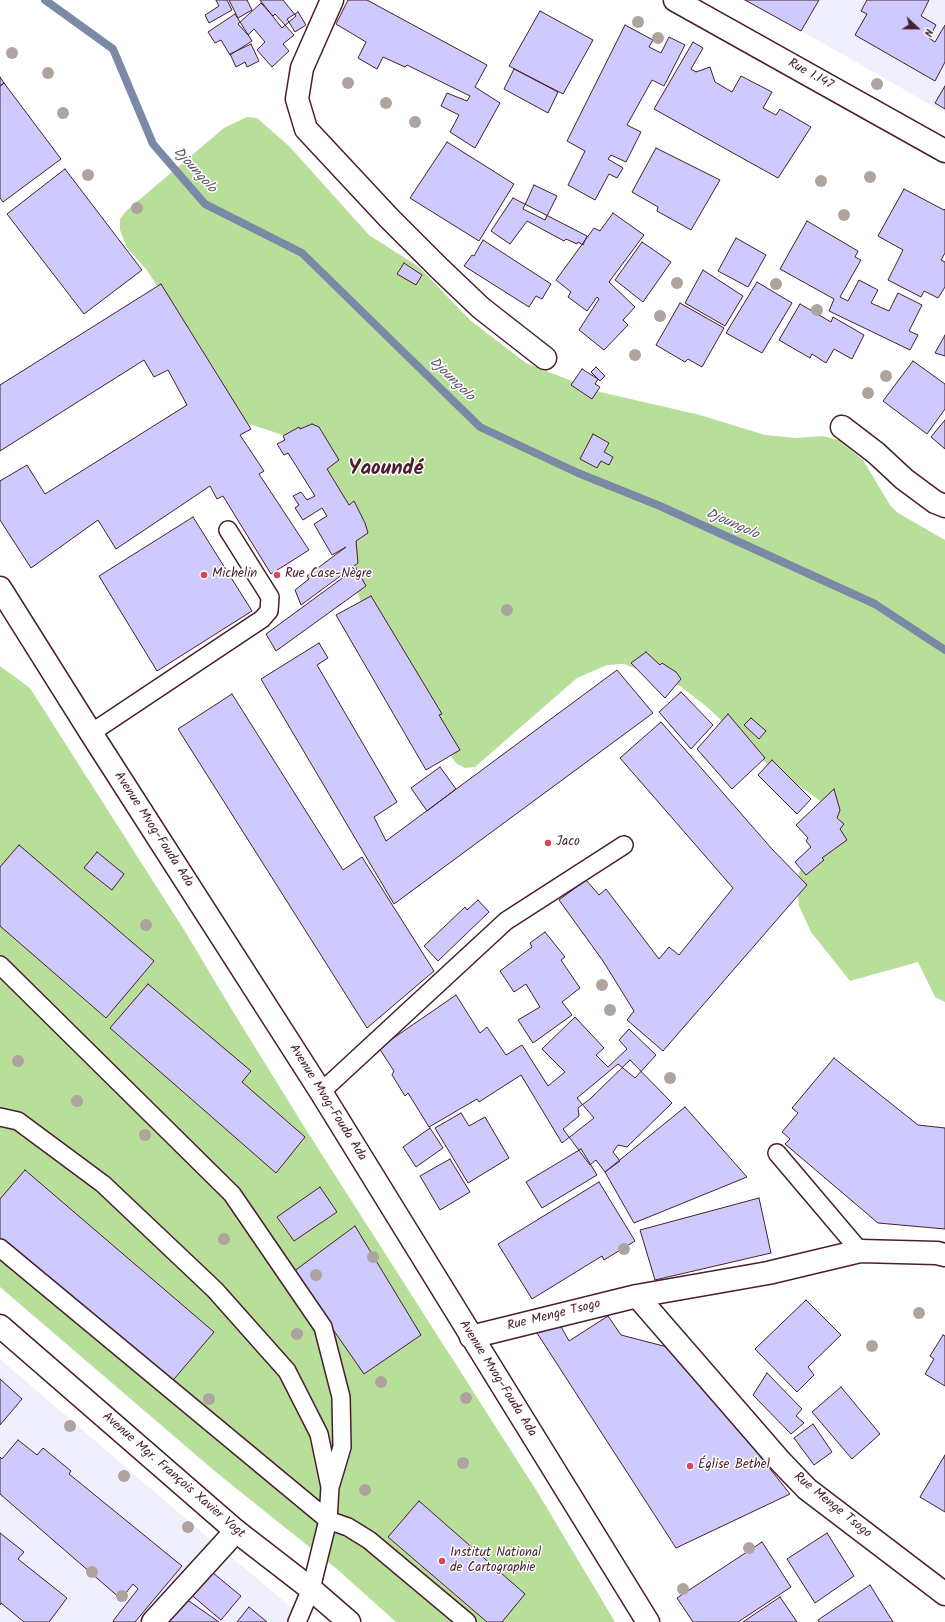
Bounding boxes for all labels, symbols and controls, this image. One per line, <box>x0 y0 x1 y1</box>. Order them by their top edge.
north arrow <box>897 8 937 48</box>
text: N <box>918 26 938 39</box>
street label: Rue 1.147 <box>785 56 835 94</box>
water label: Djoungolo <box>169 145 219 197</box>
water label: Djoungolo <box>425 355 477 405</box>
district label: Yaoundé <box>349 457 423 483</box>
water label: Djoungolo <box>703 506 761 544</box>
place label: Michelin <box>212 567 257 583</box>
place label: Rue Case-Nègre <box>285 567 372 583</box>
marker: Michelin <box>199 570 209 580</box>
marker: Rue Case-Nègre <box>272 570 282 580</box>
street label: Avenue Mvog-Fouda Ada <box>110 769 196 891</box>
place label: Jaco <box>556 835 580 851</box>
marker: Jaco <box>543 838 553 848</box>
street label: Avenue Mvog-Fouda Ada <box>285 1042 369 1164</box>
street label: Rue Menge Tsogo <box>506 1297 602 1335</box>
street label: Avenue Mvog-Fouda Ada <box>455 1318 539 1440</box>
street label: Avenue Mgr. François Xavier Vogt <box>98 1410 248 1542</box>
place label: Église Bethel <box>698 1458 770 1474</box>
marker: Église Bethel <box>685 1461 695 1471</box>
street label: Rue Menge Tsogo <box>790 1470 874 1542</box>
place label: Institut National de Cartographie <box>450 1546 541 1577</box>
marker: Institut National de Cartographie <box>437 1556 447 1566</box>

